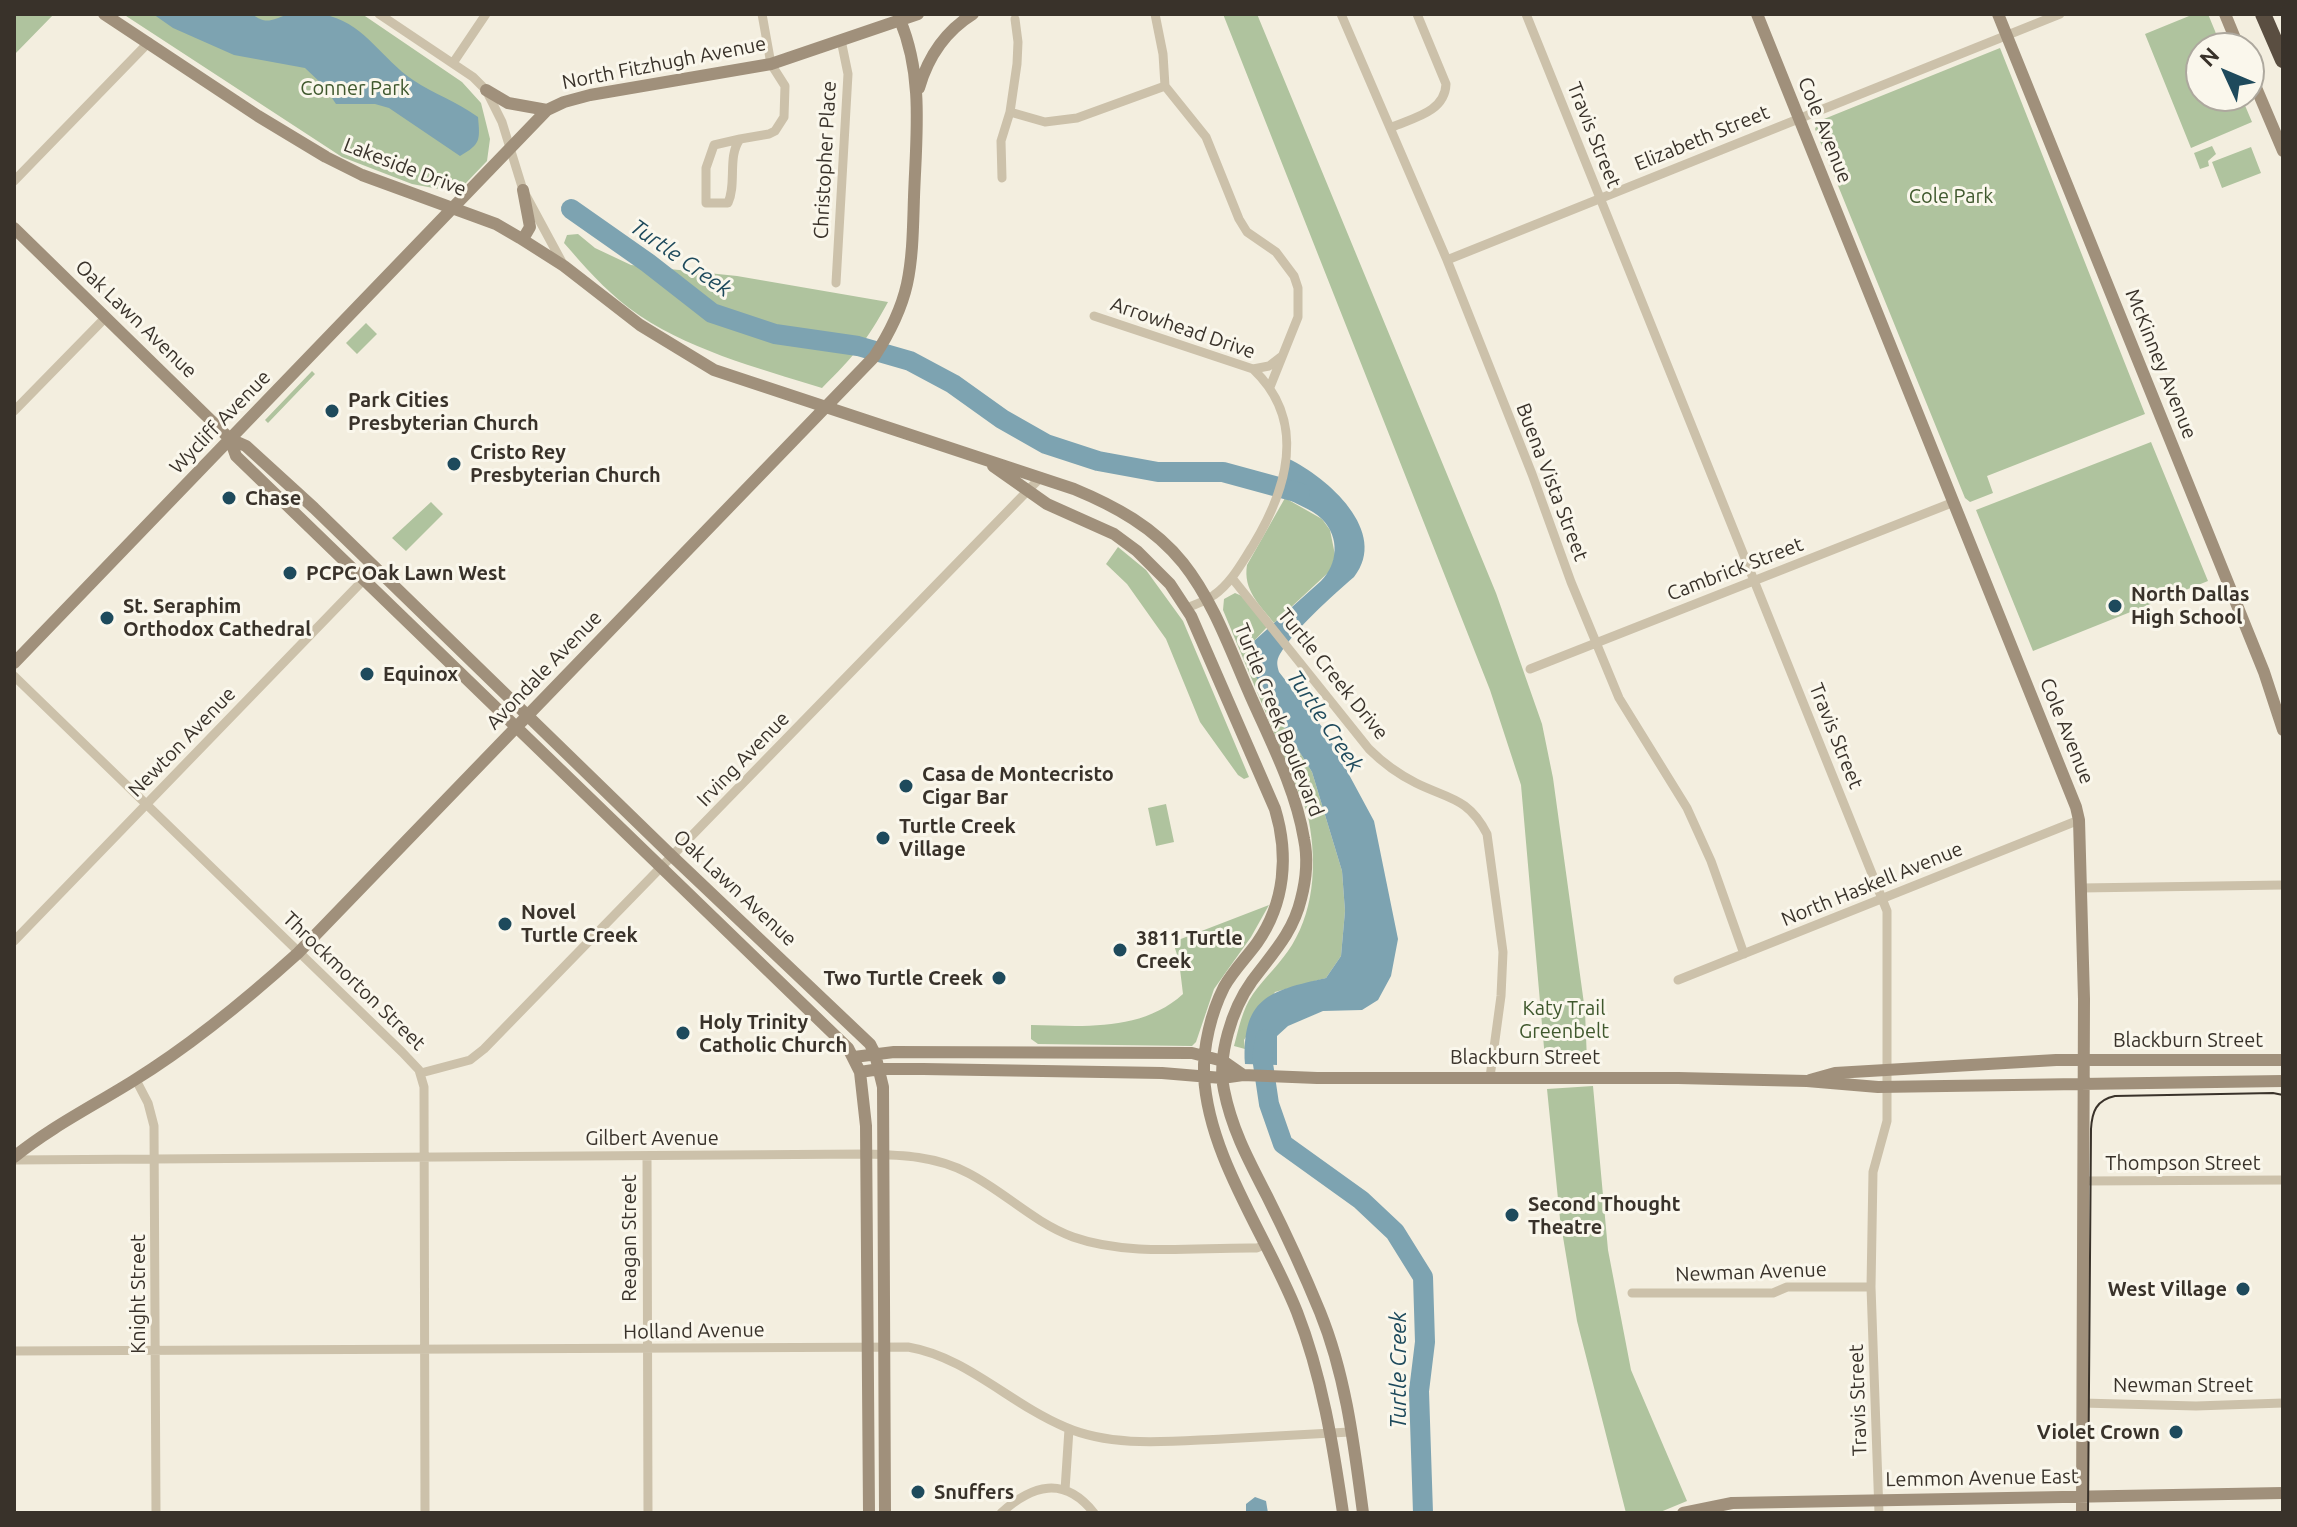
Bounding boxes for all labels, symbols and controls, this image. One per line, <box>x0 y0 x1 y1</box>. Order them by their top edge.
street label: North Fitzhugh Avenue <box>560 31 768 95</box>
north arrow <box>2185 32 2265 112</box>
text: N <box>2194 42 2224 71</box>
street label: Cole Avenue <box>1793 73 1857 187</box>
park label: Conner Park <box>300 76 410 100</box>
street label: Travis Street <box>1562 79 1626 191</box>
street label: Christopher Place <box>809 80 841 240</box>
street label: Elizabeth Street <box>1631 100 1773 176</box>
street label: Lakeside Drive <box>340 133 470 201</box>
park label: Cole Park <box>1909 184 1993 208</box>
water label: Turtle Creek <box>625 213 737 303</box>
street label: Oak Lawn Avenue <box>70 255 202 383</box>
street label: McKinney Avenue <box>2120 286 2202 442</box>
street label: Arrowhead Drive <box>1107 292 1259 364</box>
street label: Wycliff Avenue <box>165 365 275 479</box>
place label: Park Cities Presbyterian Church <box>348 388 539 435</box>
street label: Buena Vista Street <box>1511 400 1593 564</box>
marker: Park Cities Presbyterian Church <box>323 402 341 420</box>
place label: Cristo Rey Presbyterian Church <box>470 440 661 487</box>
marker: Cristo Rey Presbyterian Church <box>445 455 463 473</box>
place label: Chase <box>245 486 301 510</box>
marker: Chase <box>220 489 238 507</box>
street label: Cambrick Street <box>1664 532 1806 606</box>
place label: PCPC Oak Lawn West <box>306 561 506 585</box>
marker: PCPC Oak Lawn West <box>281 564 299 582</box>
place label: North Dallas High School <box>2131 582 2249 629</box>
place label: St. Seraphim Orthodox Cathedral <box>123 594 311 641</box>
marker: North Dallas High School <box>2106 597 2124 615</box>
street label: Turtle Creek Drive <box>1273 603 1393 745</box>
street label: Avondale Avenue <box>481 606 607 734</box>
marker: St. Seraphim Orthodox Cathedral <box>98 609 116 627</box>
street label: Turtle Creek Boulevard <box>1229 620 1329 820</box>
place label: Equinox <box>383 662 458 686</box>
marker: Equinox <box>358 665 376 683</box>
water label: Turtle Creek <box>1281 665 1369 777</box>
street label: Cole Avenue <box>2035 674 2099 788</box>
street label: Travis Street <box>1804 680 1868 792</box>
street label: Newton Avenue <box>123 682 241 802</box>
street label: Irving Avenue <box>692 707 794 811</box>
place label: Casa de Montecristo Cigar Bar <box>922 762 1114 809</box>
marker: Casa de Montecristo Cigar Bar <box>897 777 915 795</box>
place label: Turtle Creek Village <box>899 814 1016 861</box>
street label: Oak Lawn Avenue <box>668 825 802 951</box>
marker: Turtle Creek Village <box>874 829 892 847</box>
street label: North Haskell Avenue <box>1778 837 1966 931</box>
place label: Novel Turtle Creek <box>521 900 638 947</box>
street label: Throckmorton Street <box>278 907 430 1055</box>
marker: Novel Turtle Creek <box>496 915 514 933</box>
place label: 3811 Turtle Creek <box>1136 926 1243 973</box>
marker: 3811 Turtle Creek <box>1111 941 1129 959</box>
place label: Two Turtle Creek <box>823 966 983 990</box>
marker: Two Turtle Creek <box>990 969 1008 987</box>
park label: Katy Trail Greenbelt <box>1519 996 1609 1043</box>
place label: Holy Trinity Catholic Church <box>699 1010 847 1057</box>
marker: Holy Trinity Catholic Church <box>674 1024 692 1042</box>
street label: Blackburn Street <box>2113 1028 2263 1052</box>
street label: Blackburn Street <box>1450 1045 1600 1069</box>
street label: Gilbert Avenue <box>585 1126 719 1150</box>
street label: Thompson Street <box>2105 1151 2261 1175</box>
street label: Reagan Street <box>617 1174 641 1302</box>
place label: Second Thought Theatre <box>1528 1192 1680 1239</box>
marker: Second Thought Theatre <box>1503 1206 1521 1224</box>
street label: Knight Street <box>126 1234 150 1354</box>
street label: Newman Avenue <box>1675 1257 1827 1287</box>
place label: West Village <box>2108 1277 2227 1301</box>
marker: West Village <box>2234 1280 2252 1298</box>
water label: Turtle Creek <box>1386 1311 1412 1429</box>
street label: Holland Avenue <box>623 1318 765 1344</box>
street label: Travis Street <box>1844 1344 1872 1456</box>
street label: Newman Street <box>2113 1373 2253 1397</box>
place label: Violet Crown <box>2037 1420 2160 1444</box>
marker: Violet Crown <box>2167 1423 2185 1441</box>
street label: Lemmon Avenue East <box>1885 1464 2079 1492</box>
place label: Snuffers <box>934 1480 1014 1504</box>
marker: Snuffers <box>909 1483 927 1501</box>

